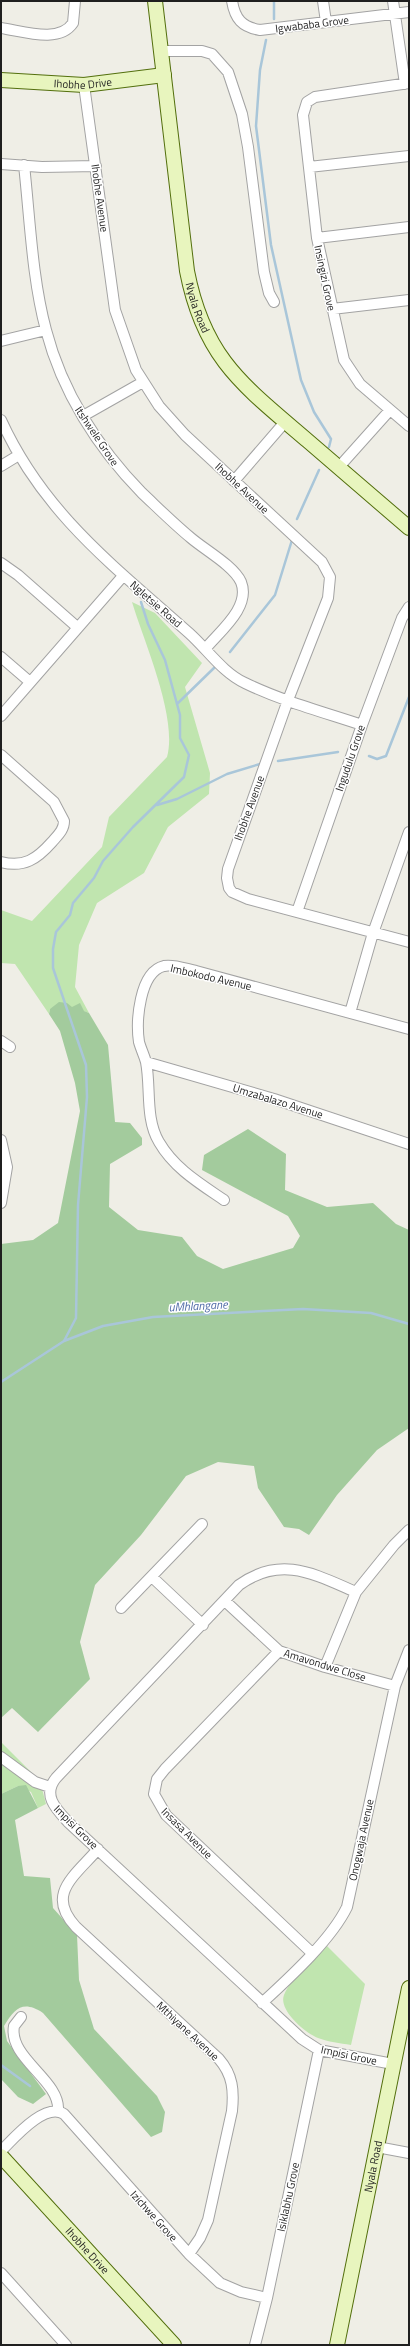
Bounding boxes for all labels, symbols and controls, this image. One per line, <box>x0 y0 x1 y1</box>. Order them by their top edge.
street label: Igwababa Grove <box>274 11 350 36</box>
street label: Ihobhe Drive <box>53 74 113 93</box>
street label: Ihobhe Avenue <box>87 163 113 233</box>
street label: Insingizi Grove <box>310 244 340 313</box>
street label: Nyala Road <box>182 281 214 336</box>
street label: Itshwele Grove <box>71 403 123 469</box>
street label: Ihobhe Avenue <box>211 459 273 518</box>
street label: Ngletsie Road <box>127 577 186 631</box>
street label: Ingudulu Grove <box>331 722 369 793</box>
street label: Ihobhe Avenue <box>230 773 268 843</box>
street label: Imbokodo Avenue <box>169 960 254 994</box>
street label: Umzabalazo Avenue <box>231 1080 326 1122</box>
water label: uMhlangane <box>168 1294 229 1317</box>
street label: Amavondwe Close <box>282 1645 369 1685</box>
street label: Onogwaja Avenue <box>345 1797 378 1882</box>
street label: Impisi Grove <box>50 1801 102 1853</box>
street label: Insasa Avenue <box>158 1804 217 1863</box>
street label: Mthiyane Avenue <box>153 1998 223 2065</box>
street label: Impisi Grove <box>319 2041 379 2069</box>
street label: Nyala Road <box>360 2139 386 2194</box>
street label: Isiklabhu Grove <box>273 2160 303 2233</box>
street label: Izichwe Grove <box>127 2187 182 2245</box>
street label: Ihobhe Drive <box>62 2224 113 2278</box>

